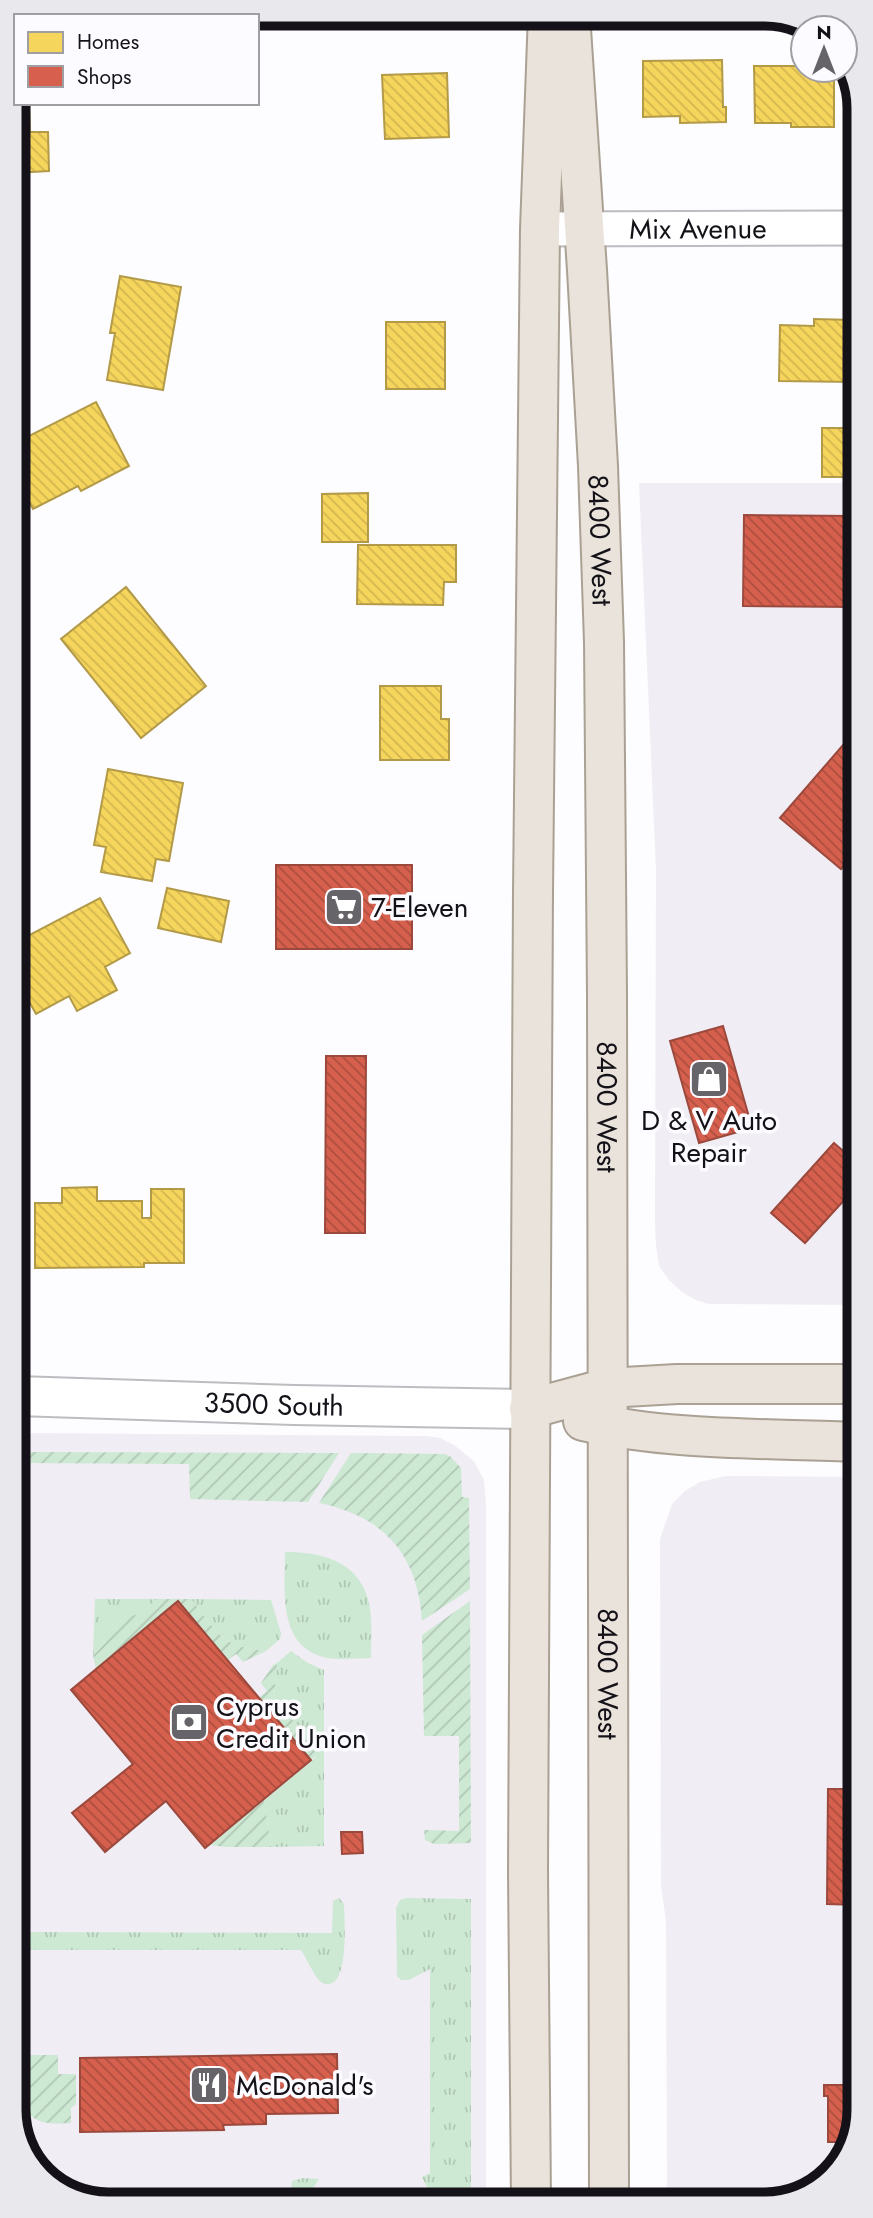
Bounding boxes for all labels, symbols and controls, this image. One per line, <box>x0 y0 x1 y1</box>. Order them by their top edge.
legend <box>14 14 259 105</box>
north arrow <box>789 14 859 84</box>
text: N <box>816 19 832 46</box>
text: Homes <box>77 27 139 57</box>
text: Shops <box>77 62 131 92</box>
street label: Mix Avenue <box>629 208 767 249</box>
street label: 8400 West <box>578 474 623 607</box>
supermarket icon: 7-Eleven <box>323 886 365 928</box>
place label: 7-Eleven <box>371 887 468 928</box>
street label: 8400 West <box>587 1041 628 1173</box>
shop icon: D & V Auto Repair <box>688 1058 730 1100</box>
place label: D & V Auto Repair <box>641 1100 777 1173</box>
street label: 3500 South <box>203 1382 344 1426</box>
street label: 8400 West <box>588 1608 629 1740</box>
place label: Cyprus Credit Union <box>216 1686 367 1759</box>
bank icon: Cyprus Credit Union <box>168 1701 210 1743</box>
restaurant icon: McDonald's <box>188 2064 230 2106</box>
place label: McDonald's <box>236 2065 373 2106</box>

